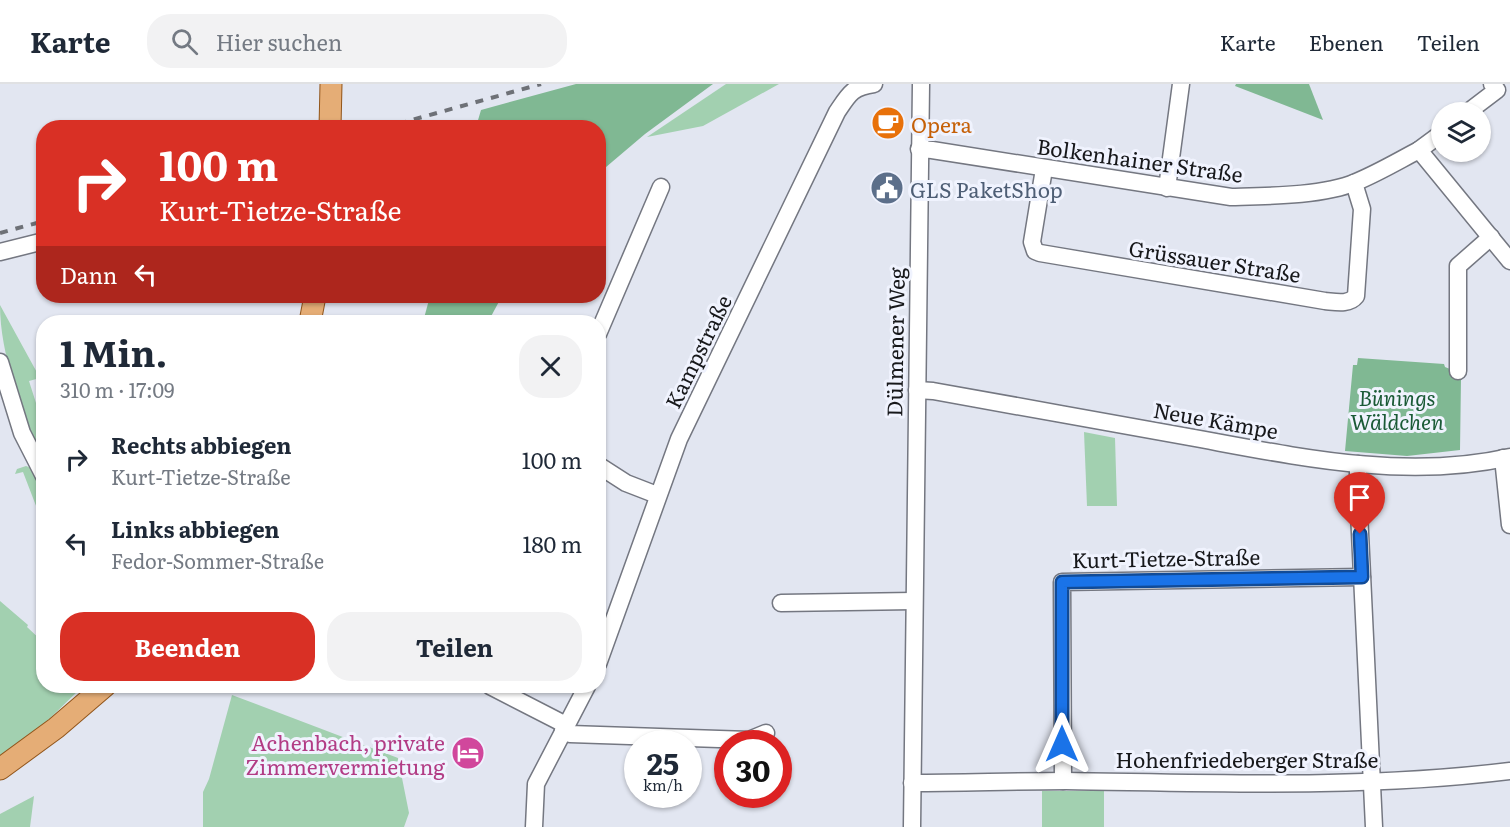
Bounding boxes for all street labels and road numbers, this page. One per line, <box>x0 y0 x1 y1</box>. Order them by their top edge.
street label: Bolkenhainer Straße <box>1035 129 1245 189</box>
street label: Grüssauer Straße <box>1127 231 1303 289</box>
street label: Dülmener Weg <box>877 267 911 417</box>
street label: Kampstraße <box>656 289 738 413</box>
street label: Neue Kämpe <box>1151 393 1281 445</box>
street label: Kurt-Tietze-Straße <box>1071 540 1261 574</box>
street label: Hohenfriedeberger Straße <box>1116 743 1379 774</box>

